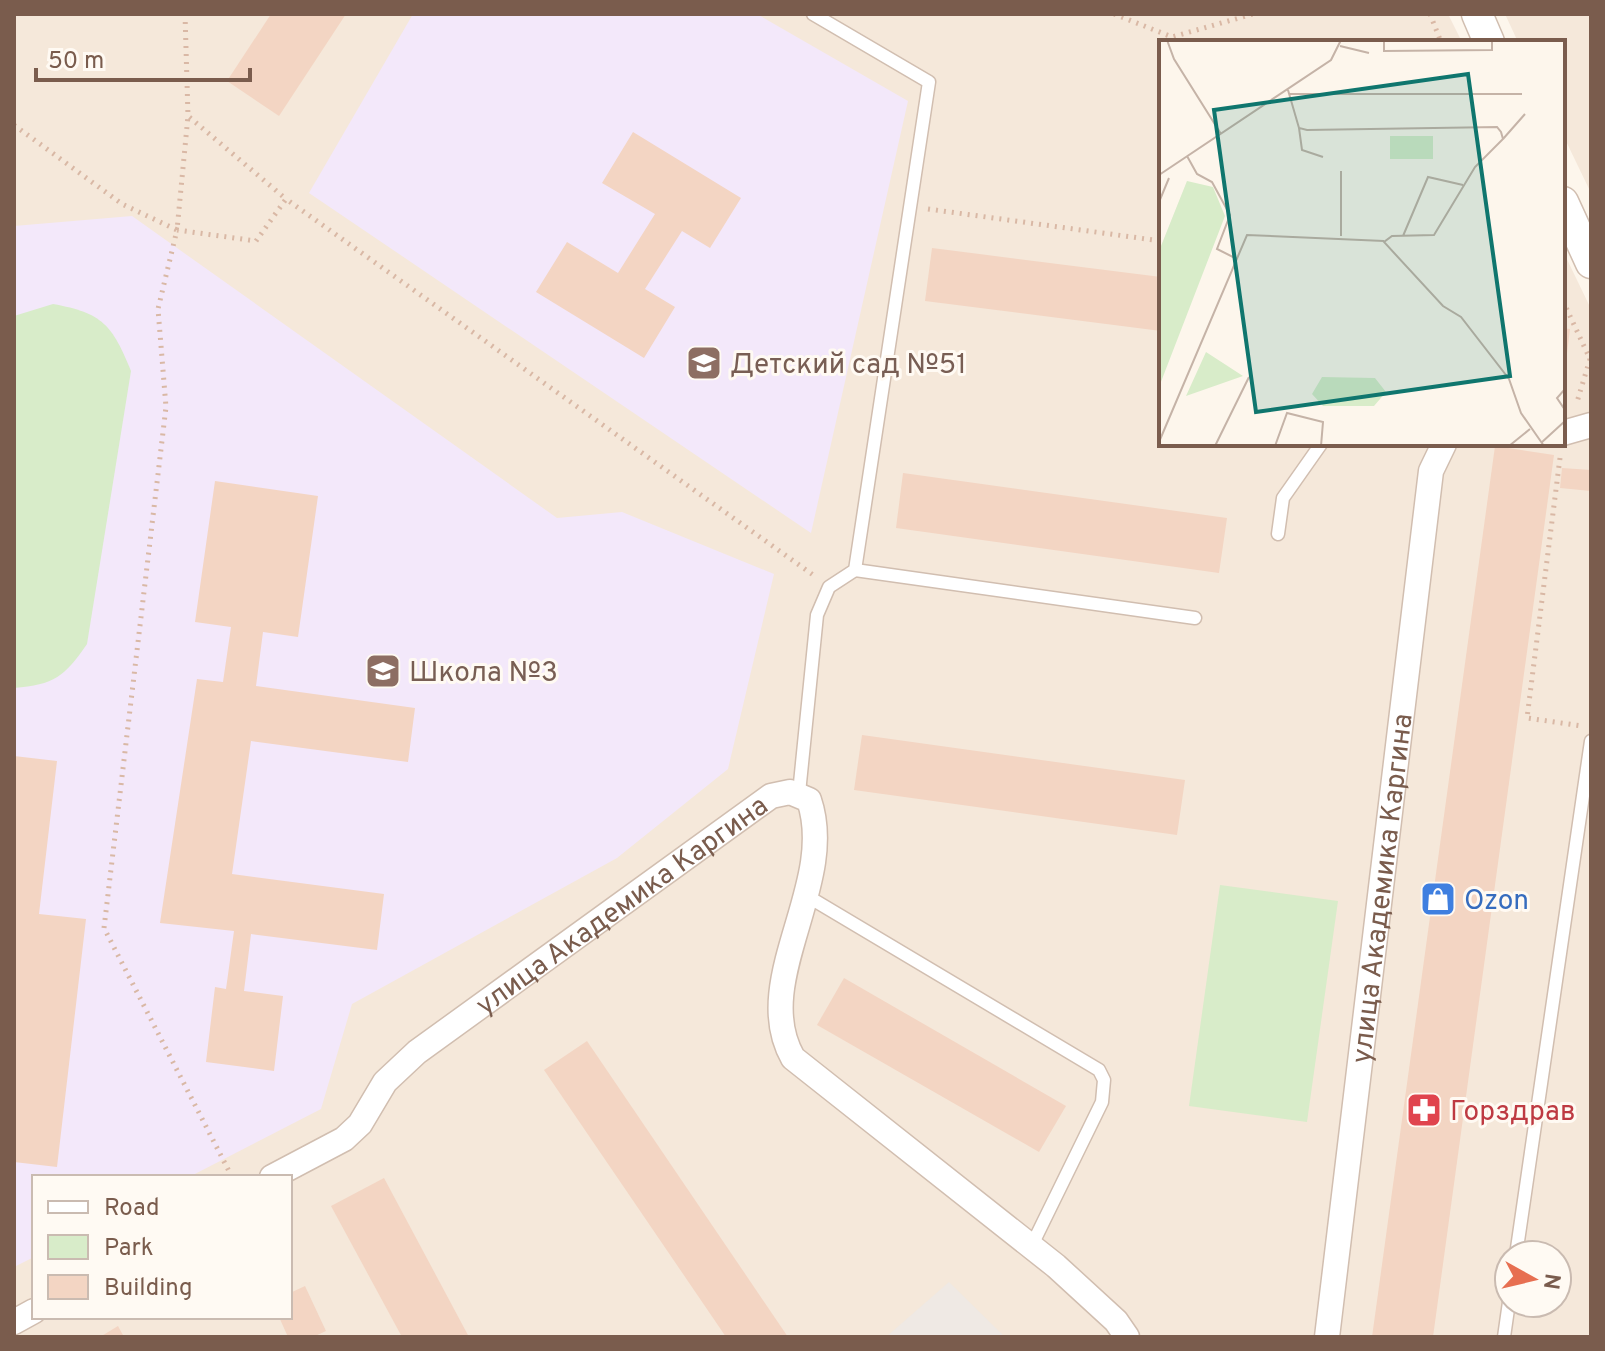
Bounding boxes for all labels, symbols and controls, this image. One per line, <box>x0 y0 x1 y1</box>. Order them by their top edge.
scale bar <box>36 32 250 82</box>
inset map <box>1159 40 1565 446</box>
text: 50 m <box>48 47 104 77</box>
school or university icon: Детский сад №51 <box>685 344 723 382</box>
place label: Детский сад №51 <box>730 348 967 384</box>
school or university icon: Школа №3 <box>364 652 402 690</box>
place label: Школа №3 <box>409 656 558 692</box>
street label: улица Академика Каргина <box>1345 712 1423 1066</box>
street label: улица Академика Каргина <box>470 789 776 1025</box>
shop icon: Ozon <box>1419 880 1457 918</box>
place label: Ozon <box>1464 884 1529 920</box>
pharmacy icon: Горздрав <box>1405 1091 1443 1129</box>
place label: Горздрав <box>1450 1095 1576 1131</box>
legend <box>32 1175 292 1319</box>
text: Road <box>104 1194 160 1224</box>
text: Park <box>104 1234 154 1264</box>
north arrow <box>1493 1239 1573 1319</box>
text: N <box>1536 1272 1565 1291</box>
text: Building <box>104 1274 193 1304</box>

